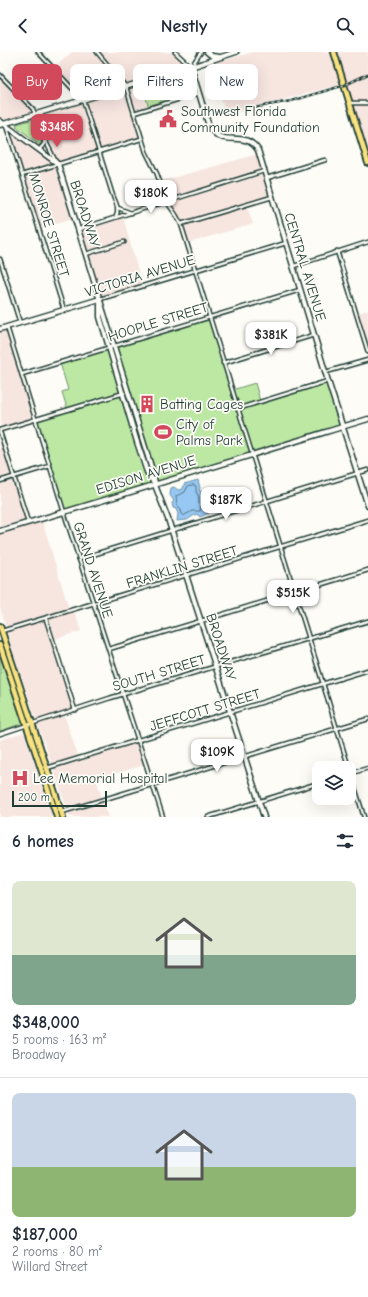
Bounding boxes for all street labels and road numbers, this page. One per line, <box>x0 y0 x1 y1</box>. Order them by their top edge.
street label: MONROE STREET <box>25 171 73 280</box>
street label: BROADWAY <box>66 178 104 250</box>
street label: CENTRAL AVENUE <box>280 211 330 323</box>
street label: VICTORIA AVENUE <box>83 251 197 301</box>
street label: HOOPLE STREET <box>106 299 211 345</box>
street label: EDISON AVENUE <box>94 452 198 498</box>
street label: GRAND AVENUE <box>69 520 117 620</box>
street label: FRANKLIN STREET <box>124 542 240 592</box>
street label: BROADWAY <box>202 611 240 683</box>
street label: SOUTH STREET <box>111 651 208 695</box>
street label: JEFFCOTT STREET <box>148 685 263 735</box>

